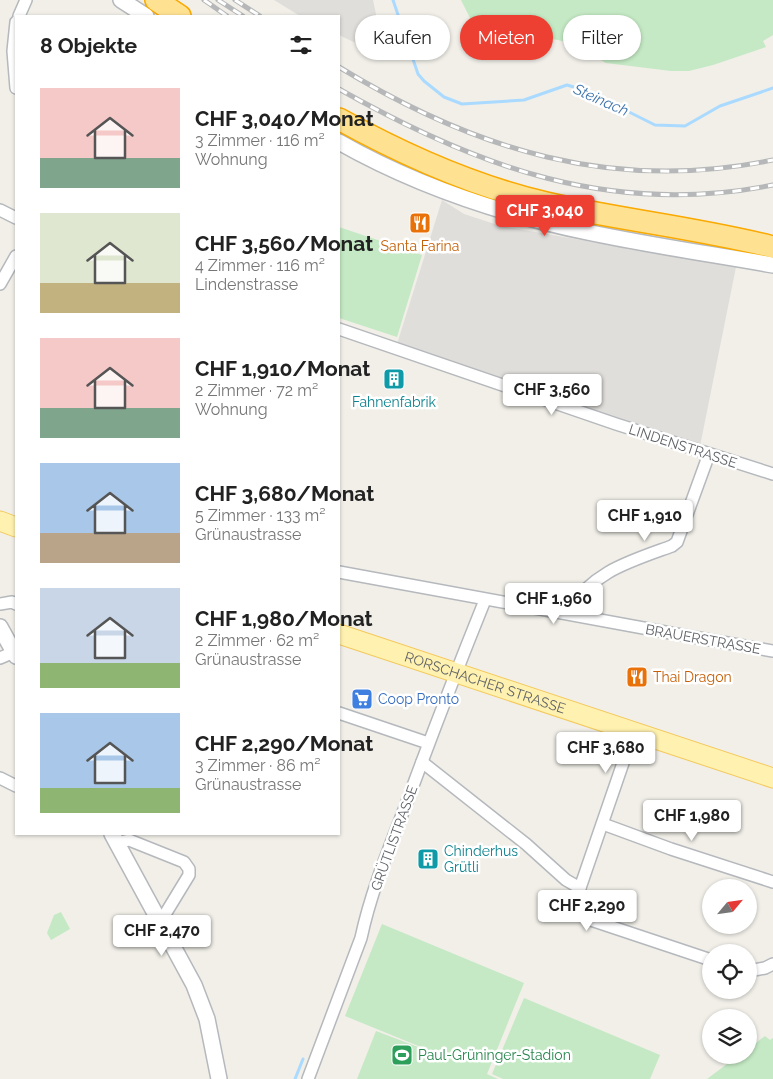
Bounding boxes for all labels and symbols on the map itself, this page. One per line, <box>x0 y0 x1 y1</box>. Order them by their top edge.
water label: Steinach <box>570 80 631 120</box>
pin: CHF 3,040 <box>488 194 602 237</box>
restaurant icon: Santa Farina <box>408 211 432 235</box>
place label: Santa Farina <box>381 238 459 254</box>
building icon: Fahnenfabrik <box>382 367 406 391</box>
pin: CHF 3,560 <box>495 374 609 416</box>
place label: Fahnenfabrik <box>352 394 436 410</box>
street label: LINDENSTRASSE <box>627 421 739 471</box>
pin: CHF 1,910 <box>588 500 702 542</box>
pin: CHF 1,960 <box>497 582 611 625</box>
street label: BRAUERSTRASSE <box>644 621 762 657</box>
street label: RORSCHACHER STRASSE <box>403 648 568 717</box>
restaurant icon: Thai Dragon <box>625 665 649 689</box>
place label: Thai Dragon <box>653 669 732 685</box>
supermarket icon: Coop Pronto <box>350 687 374 711</box>
place label: Coop Pronto <box>378 691 459 707</box>
pin: CHF 3,680 <box>549 732 663 774</box>
street label: GRÜTLISTRASSE <box>366 782 420 893</box>
pin: CHF 1,980 <box>635 800 749 842</box>
place label: Chinderhus Grütli <box>444 843 518 875</box>
building icon: Chinderhus Grütli <box>416 847 440 871</box>
north arrow <box>702 879 758 934</box>
pin: CHF 2,290 <box>530 890 644 932</box>
pin: CHF 2,470 <box>105 914 219 957</box>
sports icon: Paul-Grüninger-Stadion <box>390 1043 414 1067</box>
place label: Paul-Grüninger-Stadion <box>418 1047 571 1063</box>

